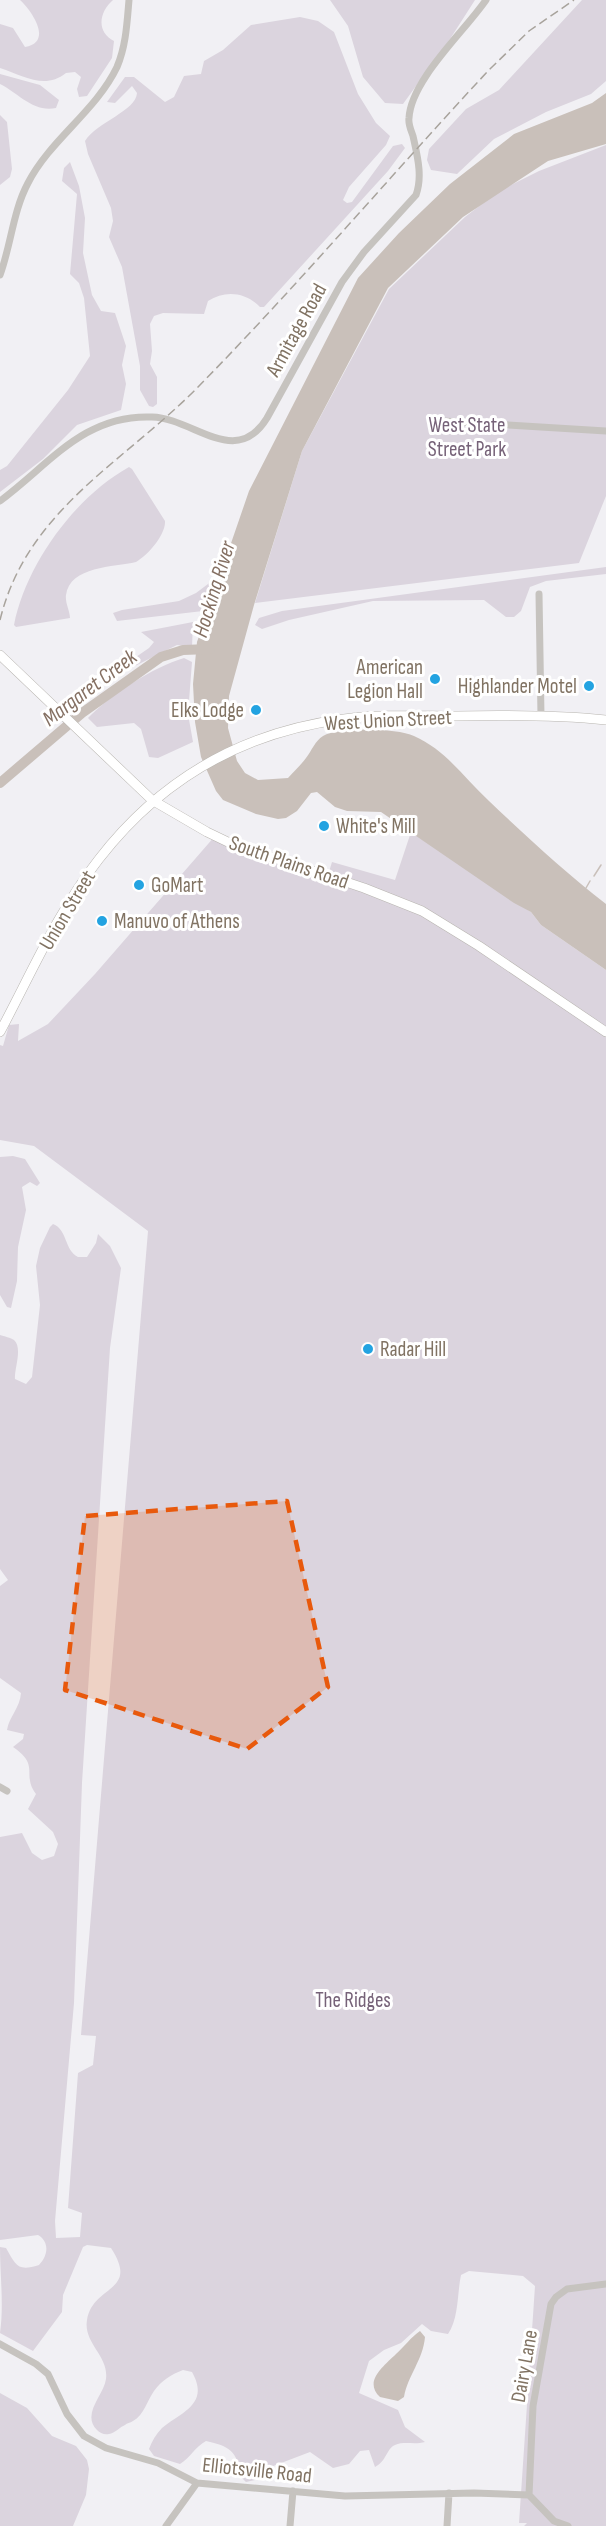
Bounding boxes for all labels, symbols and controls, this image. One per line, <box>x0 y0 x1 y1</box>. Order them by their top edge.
street label: Armitage Road <box>260 279 332 382</box>
park label: West State Street Park <box>428 413 506 462</box>
water label: Hocking River <box>187 537 242 641</box>
water label: Margaret Creek <box>37 643 143 733</box>
place label: American Legion Hall <box>347 655 423 704</box>
marker: American Legion Hall <box>428 672 442 686</box>
place label: Highlander Motel <box>458 674 577 699</box>
marker: Highlander Motel <box>582 679 596 693</box>
place label: Elks Lodge <box>171 698 244 723</box>
marker: Elks Lodge <box>249 703 263 717</box>
street label: West Union Street <box>324 705 452 736</box>
place label: White's Mill <box>336 814 416 839</box>
marker: White's Mill <box>317 819 331 833</box>
street label: South Plains Road <box>226 830 352 895</box>
street label: Union Street <box>34 866 101 955</box>
place label: GoMart <box>151 873 203 898</box>
marker: GoMart <box>132 878 146 892</box>
place label: Manuvo of Athens <box>114 909 240 934</box>
marker: Manuvo of Athens <box>95 914 109 928</box>
place label: Radar Hill <box>380 1337 446 1362</box>
marker: Radar Hill <box>361 1342 375 1356</box>
park label: The Ridges <box>315 1988 391 2013</box>
street label: Dairy Lane <box>506 2328 543 2404</box>
street label: Elliotsville Road <box>201 2452 313 2489</box>

